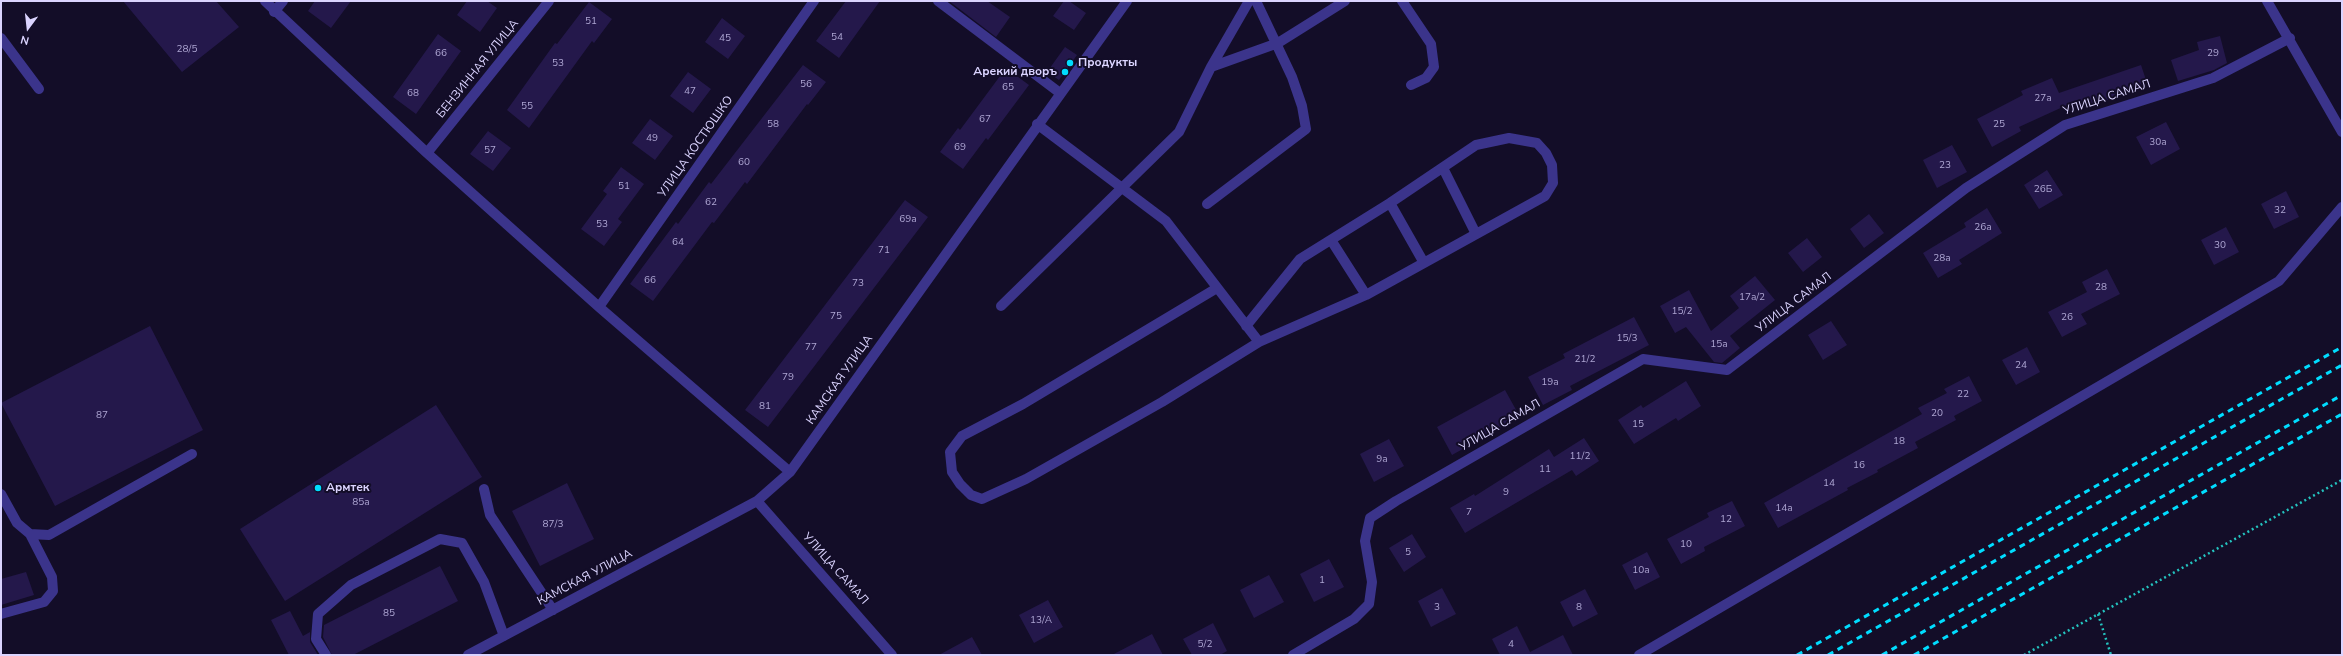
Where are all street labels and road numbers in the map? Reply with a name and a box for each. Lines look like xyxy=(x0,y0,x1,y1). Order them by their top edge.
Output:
street label: БЕНЗИННАЯ УЛИЦА xyxy=(434,17,522,121)
street label: УЛИЦА САМАЛ xyxy=(2061,77,2153,119)
street label: УЛИЦА КОСТЮШКО xyxy=(656,94,736,200)
street label: УЛИЦА САМАЛ xyxy=(1753,270,1835,336)
street label: КАМСКАЯ УЛИЦА xyxy=(804,333,876,427)
street label: УЛИЦА САМАЛ xyxy=(1457,397,1543,455)
street label: УЛИЦА САМАЛ xyxy=(799,530,871,608)
street label: КАМСКАЯ УЛИЦА xyxy=(535,547,635,609)

